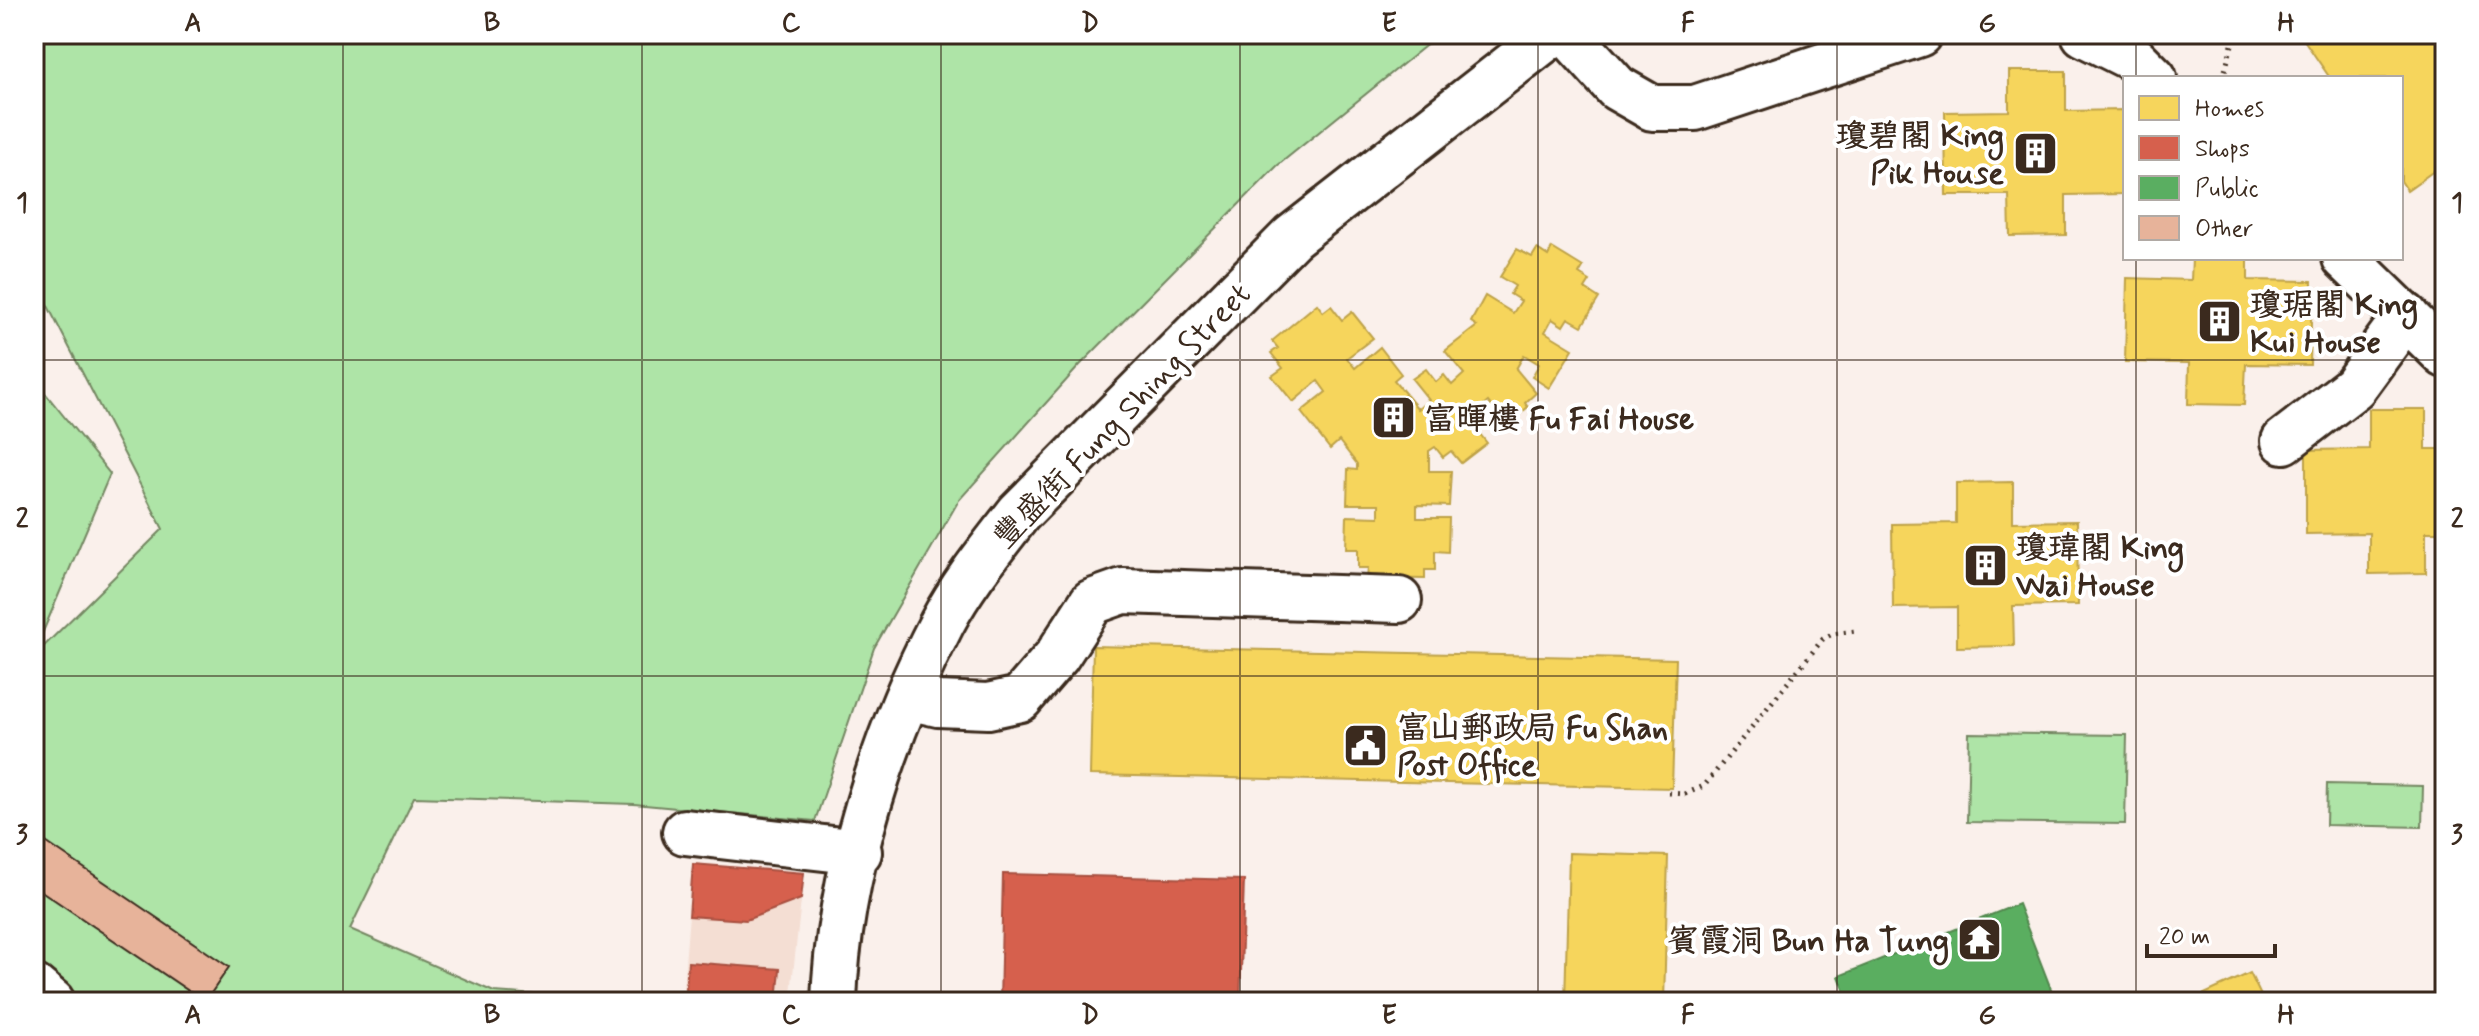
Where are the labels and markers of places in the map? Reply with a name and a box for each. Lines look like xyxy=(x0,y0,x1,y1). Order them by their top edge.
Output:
place label: 瓊碧閣 King Pik House xyxy=(1836,116,2004,195)
building icon: 瓊碧閣 King Pik House xyxy=(2011,129,2059,177)
place label: 瓊琚閣 King Kui House xyxy=(2250,285,2418,364)
building icon: 瓊琚閣 King Kui House xyxy=(2195,298,2243,346)
building icon: 富暉樓 Fu Fai House xyxy=(1369,394,1417,442)
place label: 富暉樓 Fu Fai House xyxy=(1424,399,1694,441)
place label: 瓊瑋閣 King Wai House xyxy=(2016,528,2184,607)
building icon: 瓊瑋閣 King Wai House xyxy=(1961,541,2009,589)
place label: 富山郵政局 Fu Shan Post Office xyxy=(1397,708,1668,787)
public building icon: 富山郵政局 Fu Shan Post Office xyxy=(1342,721,1390,769)
temple icon: 賓霞洞 Bun Ha Tung xyxy=(1956,916,2004,964)
place label: 賓霞洞 Bun Ha Tung xyxy=(1667,921,1949,966)

